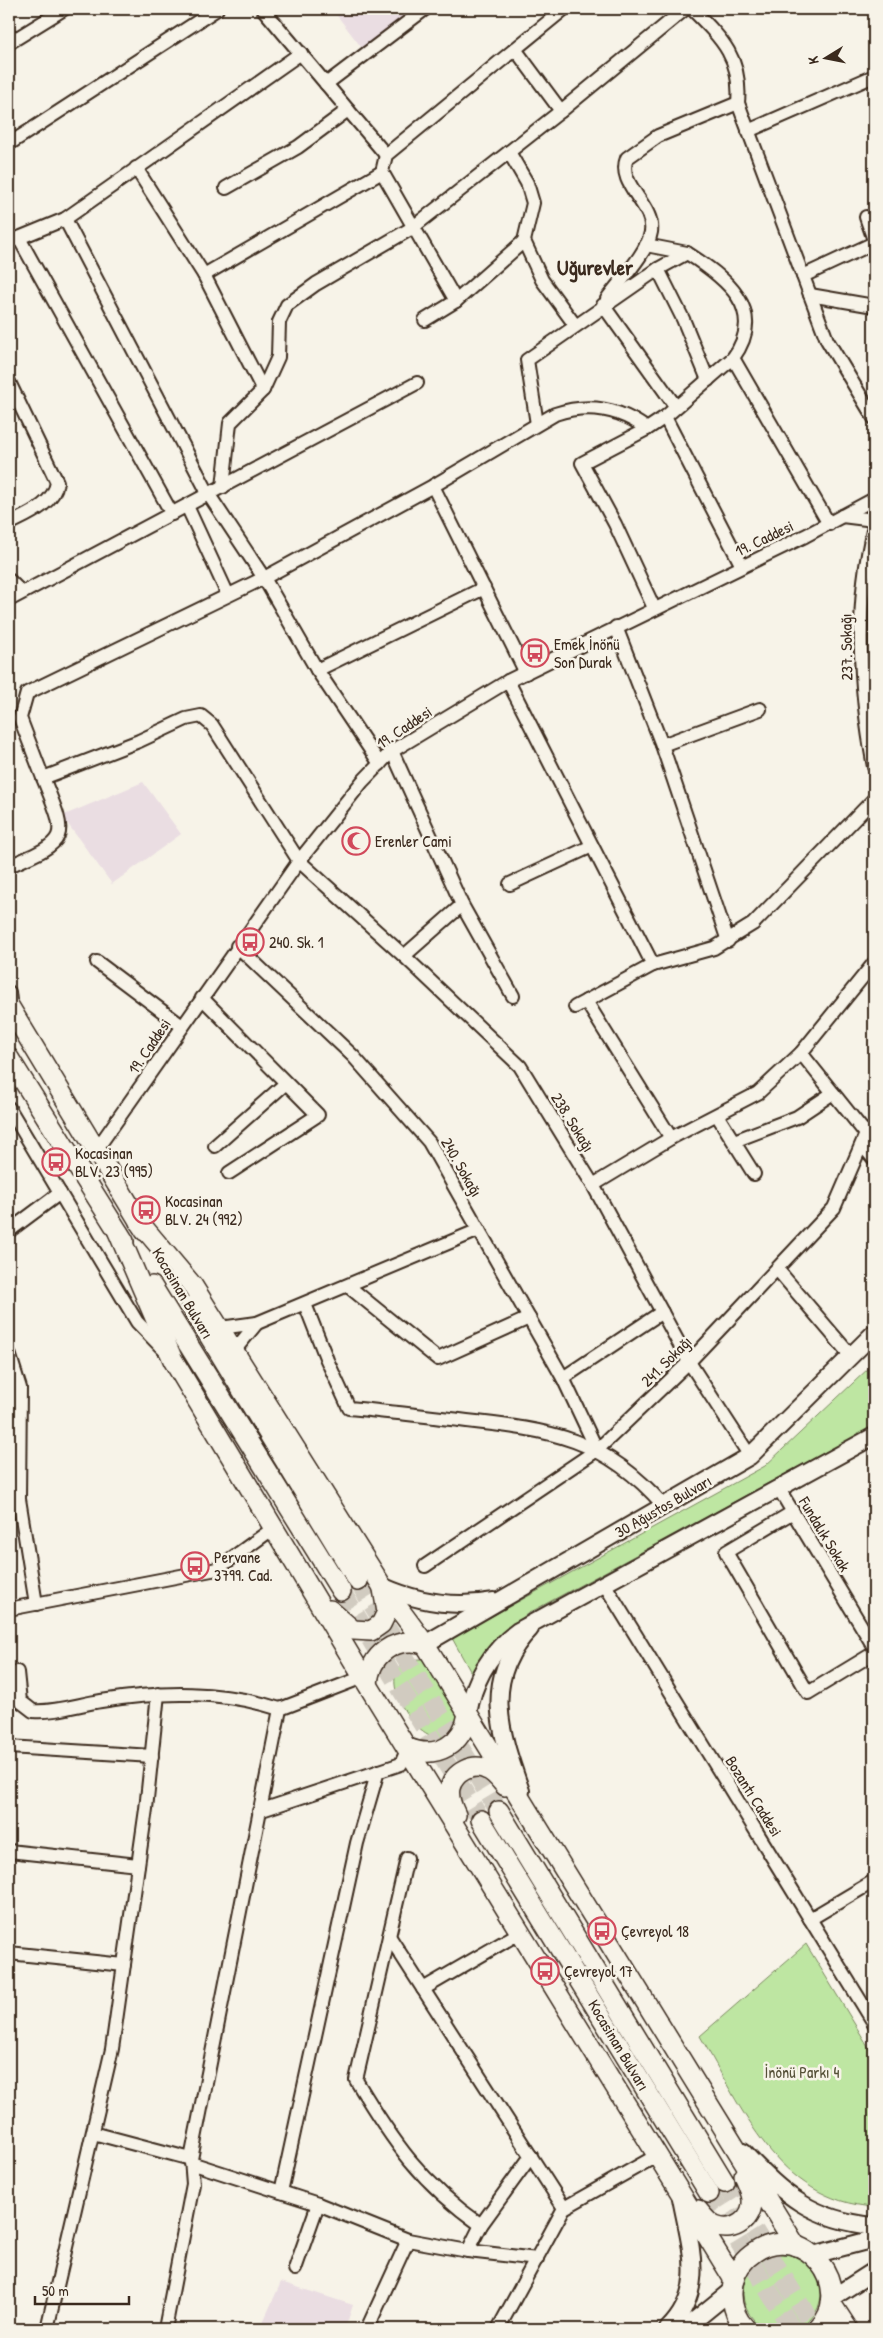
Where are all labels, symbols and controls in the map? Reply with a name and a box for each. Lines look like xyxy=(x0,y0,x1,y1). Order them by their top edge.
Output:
north arrow xyxy=(800,32,850,82)
text: K xyxy=(803,54,823,66)
district label: Uğurevler xyxy=(557,253,634,283)
street label: 19. Caddesi xyxy=(731,514,797,562)
street label: 237. Sokağı xyxy=(834,613,858,681)
place label: Emek İnönü Son Durak xyxy=(554,633,620,673)
bus stop icon: Emek İnönü Son Durak xyxy=(520,638,550,668)
street label: 19. Caddesi xyxy=(372,700,436,754)
mosque icon: Erenler Cami xyxy=(341,826,371,856)
place label: Erenler Cami xyxy=(375,830,452,852)
bus stop icon: 240. Sk. 1 xyxy=(235,927,265,957)
place label: 240. Sk. 1 xyxy=(269,931,324,953)
street label: 19. Caddesi xyxy=(122,1014,176,1078)
street label: 238. Sokağı xyxy=(546,1088,600,1156)
street label: 240. Sokağı xyxy=(436,1133,488,1201)
place label: Kocasinan BLV. 23 (995) xyxy=(75,1142,153,1182)
bus stop icon: Kocasinan BLV. 23 (995) xyxy=(41,1147,71,1177)
place label: Kocasinan BLV. 24 (992) xyxy=(165,1190,243,1230)
bus stop icon: Kocasinan BLV. 24 (992) xyxy=(131,1195,161,1225)
street label: Kocasinan Bulvarı xyxy=(147,1243,219,1343)
street label: 241. Sokağı xyxy=(636,1331,696,1391)
street label: 30 Ağustos Bulvarı xyxy=(611,1469,715,1543)
street label: Fundalık Sokak xyxy=(794,1492,856,1576)
place label: Pervane 3799. Cad. xyxy=(214,1546,273,1586)
bus stop icon: Pervane 3799. Cad. xyxy=(180,1551,210,1581)
street label: Bozantı Caddesi xyxy=(720,1751,788,1841)
bus stop icon: Çevreyol 18 xyxy=(587,1916,617,1946)
place label: Çevreyol 18 xyxy=(621,1920,689,1942)
bus stop icon: Çevreyol 17 xyxy=(530,1956,560,1986)
place label: Çevreyol 17 xyxy=(564,1960,633,1982)
street label: Kocasinan Bulvarı xyxy=(583,1995,655,2095)
park label: İnönü Parkı 4 xyxy=(765,2061,839,2083)
scale bar xyxy=(35,2273,129,2305)
text: 50 m xyxy=(42,2280,69,2301)

